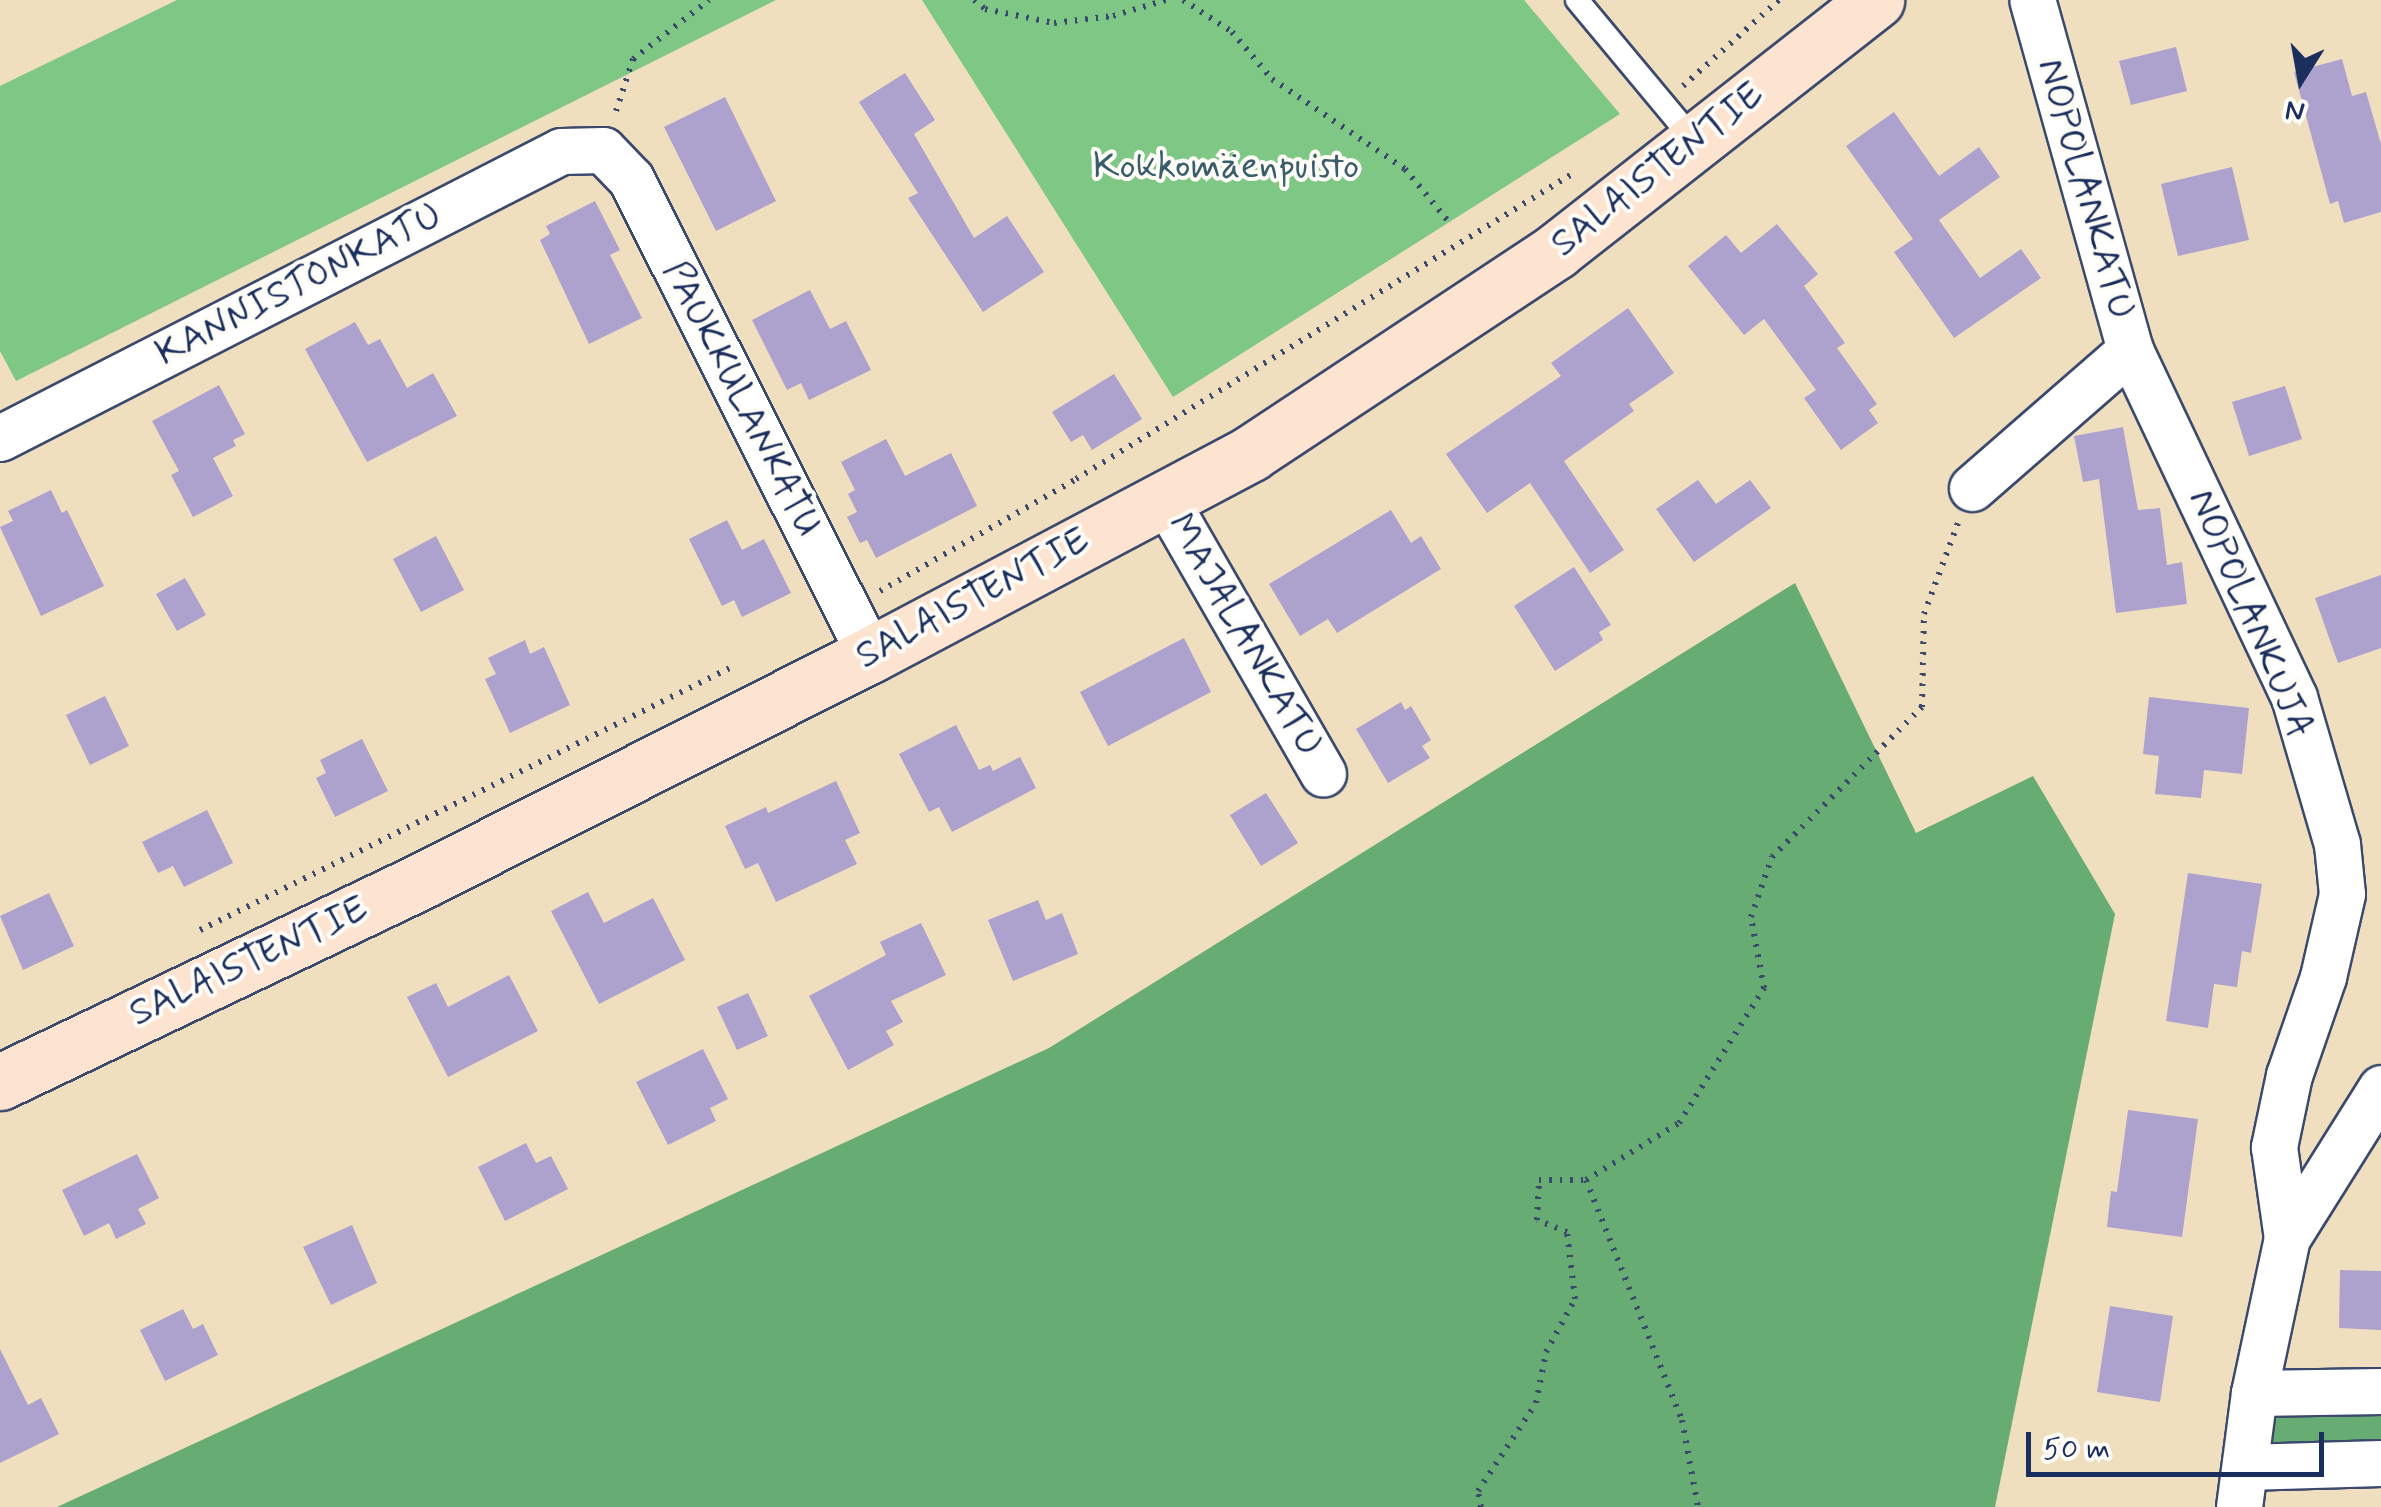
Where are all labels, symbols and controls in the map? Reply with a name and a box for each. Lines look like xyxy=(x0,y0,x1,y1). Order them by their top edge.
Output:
north arrow xyxy=(2251,30,2351,130)
street label: NOPOLANKATU xyxy=(2026,54,2144,324)
street label: SALAISTENTIE xyxy=(1542,73,1774,267)
text: N xyxy=(2282,90,2308,130)
park label: Kokkomäenpuisto xyxy=(1093,144,1359,190)
street label: KANNISTONKATU xyxy=(148,193,450,377)
street label: PAUKKULANKATU xyxy=(652,254,830,544)
street label: NOPOLANKUJA xyxy=(2177,483,2323,745)
street label: MAJALANKATU xyxy=(1156,506,1332,764)
street label: SALAISTENTIE xyxy=(848,518,1098,680)
street label: SALAISTENTIE xyxy=(122,887,376,1037)
scale bar xyxy=(2031,1412,2328,1474)
text: 50 m xyxy=(2043,1430,2110,1469)

